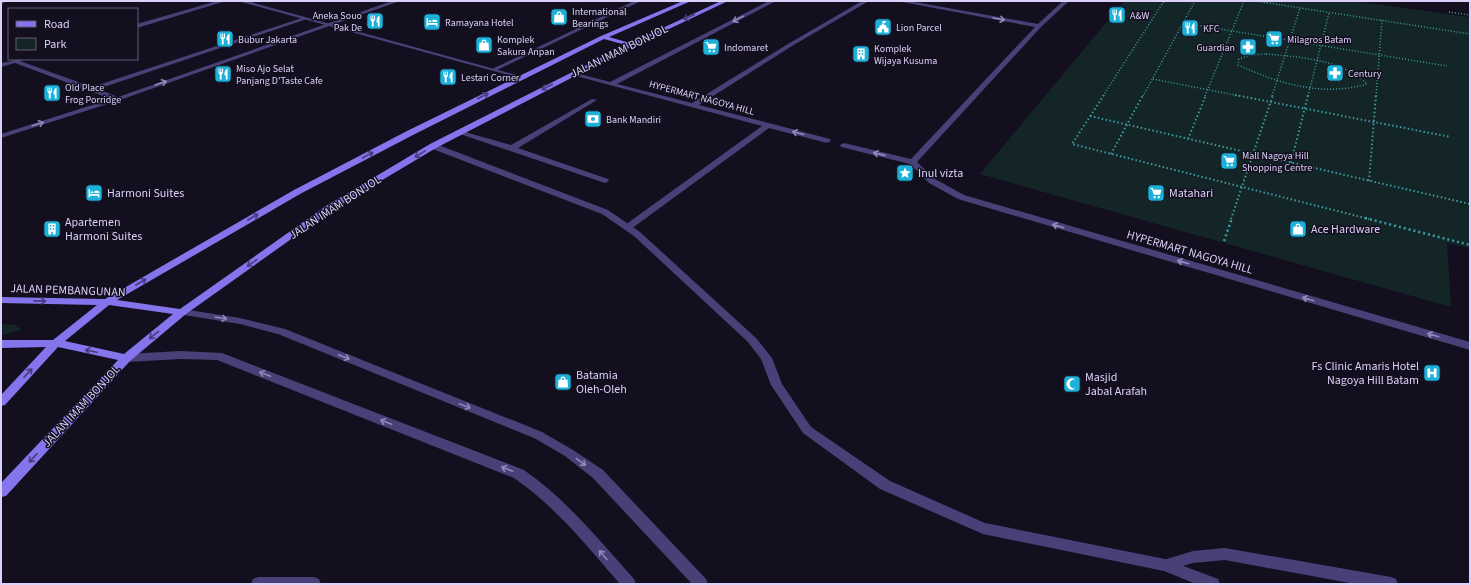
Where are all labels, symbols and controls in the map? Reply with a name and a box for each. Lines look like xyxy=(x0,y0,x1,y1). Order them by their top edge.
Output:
place label: International Bearings xyxy=(572,5,627,31)
restaurant icon: A&W xyxy=(1107,5,1127,25)
shop icon: International Bearings xyxy=(549,7,569,27)
legend xyxy=(8,8,138,60)
place label: Aneka Souo Pak De xyxy=(313,9,362,35)
place label: A&W xyxy=(1130,9,1150,23)
restaurant icon: Aneka Souo Pak De xyxy=(365,11,385,31)
hotel icon: Ramayana Hotel xyxy=(422,12,442,32)
one-way arrow xyxy=(684,14,696,21)
one-way arrow xyxy=(992,15,1005,23)
text: Road xyxy=(44,16,70,33)
place label: Ramayana Hotel xyxy=(445,16,514,30)
one-way arrow xyxy=(733,16,745,23)
public building icon: Lion Parcel xyxy=(873,17,893,37)
restaurant icon: KFC xyxy=(1180,18,1200,38)
street label: JALAN IMAM BONJOL xyxy=(568,20,671,82)
place label: Lion Parcel xyxy=(896,21,942,35)
place label: KFC xyxy=(1203,22,1220,36)
restaurant icon: Bubur Jakarta xyxy=(215,29,235,49)
supermarket icon: Milagros Batam xyxy=(1264,29,1284,49)
place label: Bubur Jakarta xyxy=(238,33,297,47)
place label: Komplek Sakura Anpan xyxy=(497,33,555,59)
place label: Milagros Batam xyxy=(1287,33,1352,47)
shop icon: Komplek Sakura Anpan xyxy=(474,35,494,55)
text: Park xyxy=(44,36,66,53)
supermarket icon: Indomaret xyxy=(701,37,721,57)
pharmacy icon: Guardian xyxy=(1238,37,1258,57)
place label: Indomaret xyxy=(724,41,769,55)
place label: Guardian xyxy=(1196,41,1235,55)
place label: Komplek Wijaya Kusuma xyxy=(874,42,937,68)
building icon: Komplek Wijaya Kusuma xyxy=(851,44,871,64)
place label: Miso Ajo Selat Panjang D'Taste Cafe xyxy=(236,62,323,88)
pharmacy icon: Century xyxy=(1325,63,1345,83)
restaurant icon: Miso Ajo Selat Panjang D'Taste Cafe xyxy=(213,64,233,84)
restaurant icon: Lestari Corner xyxy=(438,67,458,87)
place label: Century xyxy=(1348,67,1382,81)
place label: Lestari Corner xyxy=(461,71,520,85)
street label: HYPERMART NAGOYA HILL xyxy=(647,77,756,119)
one-way arrow xyxy=(155,79,167,87)
place label: Old Place Frog Porridge xyxy=(65,81,121,107)
restaurant icon: Old Place Frog Porridge xyxy=(42,83,62,103)
one-way arrow xyxy=(541,84,553,91)
one-way arrow xyxy=(477,92,489,99)
bank icon: Bank Mandiri xyxy=(583,109,603,129)
place label: Bank Mandiri xyxy=(606,113,661,127)
one-way arrow xyxy=(31,120,44,127)
one-way arrow xyxy=(791,129,804,136)
one-way arrow xyxy=(873,149,886,157)
place label: Mall Nagoya Hill Shopping Centre xyxy=(1242,149,1312,175)
one-way arrow xyxy=(414,150,426,158)
one-way arrow xyxy=(361,151,373,158)
supermarket icon: Mall Nagoya Hill Shopping Centre xyxy=(1219,151,1239,171)
place icon: Inul vizta xyxy=(895,163,915,183)
place label: Inul vizta xyxy=(918,165,963,182)
street label: JALAN IMAM BONJOL xyxy=(286,171,385,244)
hotel icon: Harmoni Suites xyxy=(84,183,104,203)
supermarket icon: Matahari xyxy=(1146,183,1166,203)
place label: Harmoni Suites xyxy=(107,185,184,202)
place label: Matahari xyxy=(1169,185,1213,202)
one-way arrow xyxy=(247,213,259,221)
place label: Apartemen Harmoni Suites xyxy=(65,214,142,245)
building icon: Apartemen Harmoni Suites xyxy=(42,219,62,239)
shop icon: Ace Hardware xyxy=(1288,219,1308,239)
place label: Ace Hardware xyxy=(1311,221,1380,238)
one-way arrow xyxy=(1052,222,1065,229)
street label: HYPERMART NAGOYA HILL xyxy=(1125,226,1255,279)
one-way arrow xyxy=(1177,258,1190,265)
one-way arrow xyxy=(247,259,258,267)
one-way arrow xyxy=(135,278,147,286)
street label: JALAN PEMBANGUNAN xyxy=(10,280,126,301)
one-way arrow xyxy=(1302,295,1315,302)
one-way arrow xyxy=(33,297,46,305)
one-way arrow xyxy=(214,314,227,322)
one-way arrow xyxy=(149,331,160,340)
one-way arrow xyxy=(1426,331,1439,339)
one-way arrow xyxy=(85,346,98,354)
one-way arrow xyxy=(338,353,350,361)
place label: Fs Clinic Amaris Hotel Nagoya Hill Batam xyxy=(1312,358,1419,389)
street label: JALAN IMAM BONJOL xyxy=(39,361,124,451)
hospital icon: Fs Clinic Amaris Hotel Nagoya Hill Batam xyxy=(1422,363,1442,383)
place label: Batamia Oleh-Oleh xyxy=(576,367,627,398)
one-way arrow xyxy=(23,368,33,378)
place label: Masjid Jabal Arafah xyxy=(1085,369,1147,400)
one-way arrow xyxy=(260,370,272,378)
shop icon: Batamia Oleh-Oleh xyxy=(553,372,573,392)
mosque icon: Masjid Jabal Arafah xyxy=(1062,374,1082,394)
one-way arrow xyxy=(458,402,470,410)
one-way arrow xyxy=(381,417,393,425)
one-way arrow xyxy=(28,453,37,463)
one-way arrow xyxy=(576,458,587,466)
one-way arrow xyxy=(502,465,514,473)
one-way arrow xyxy=(599,550,608,560)

